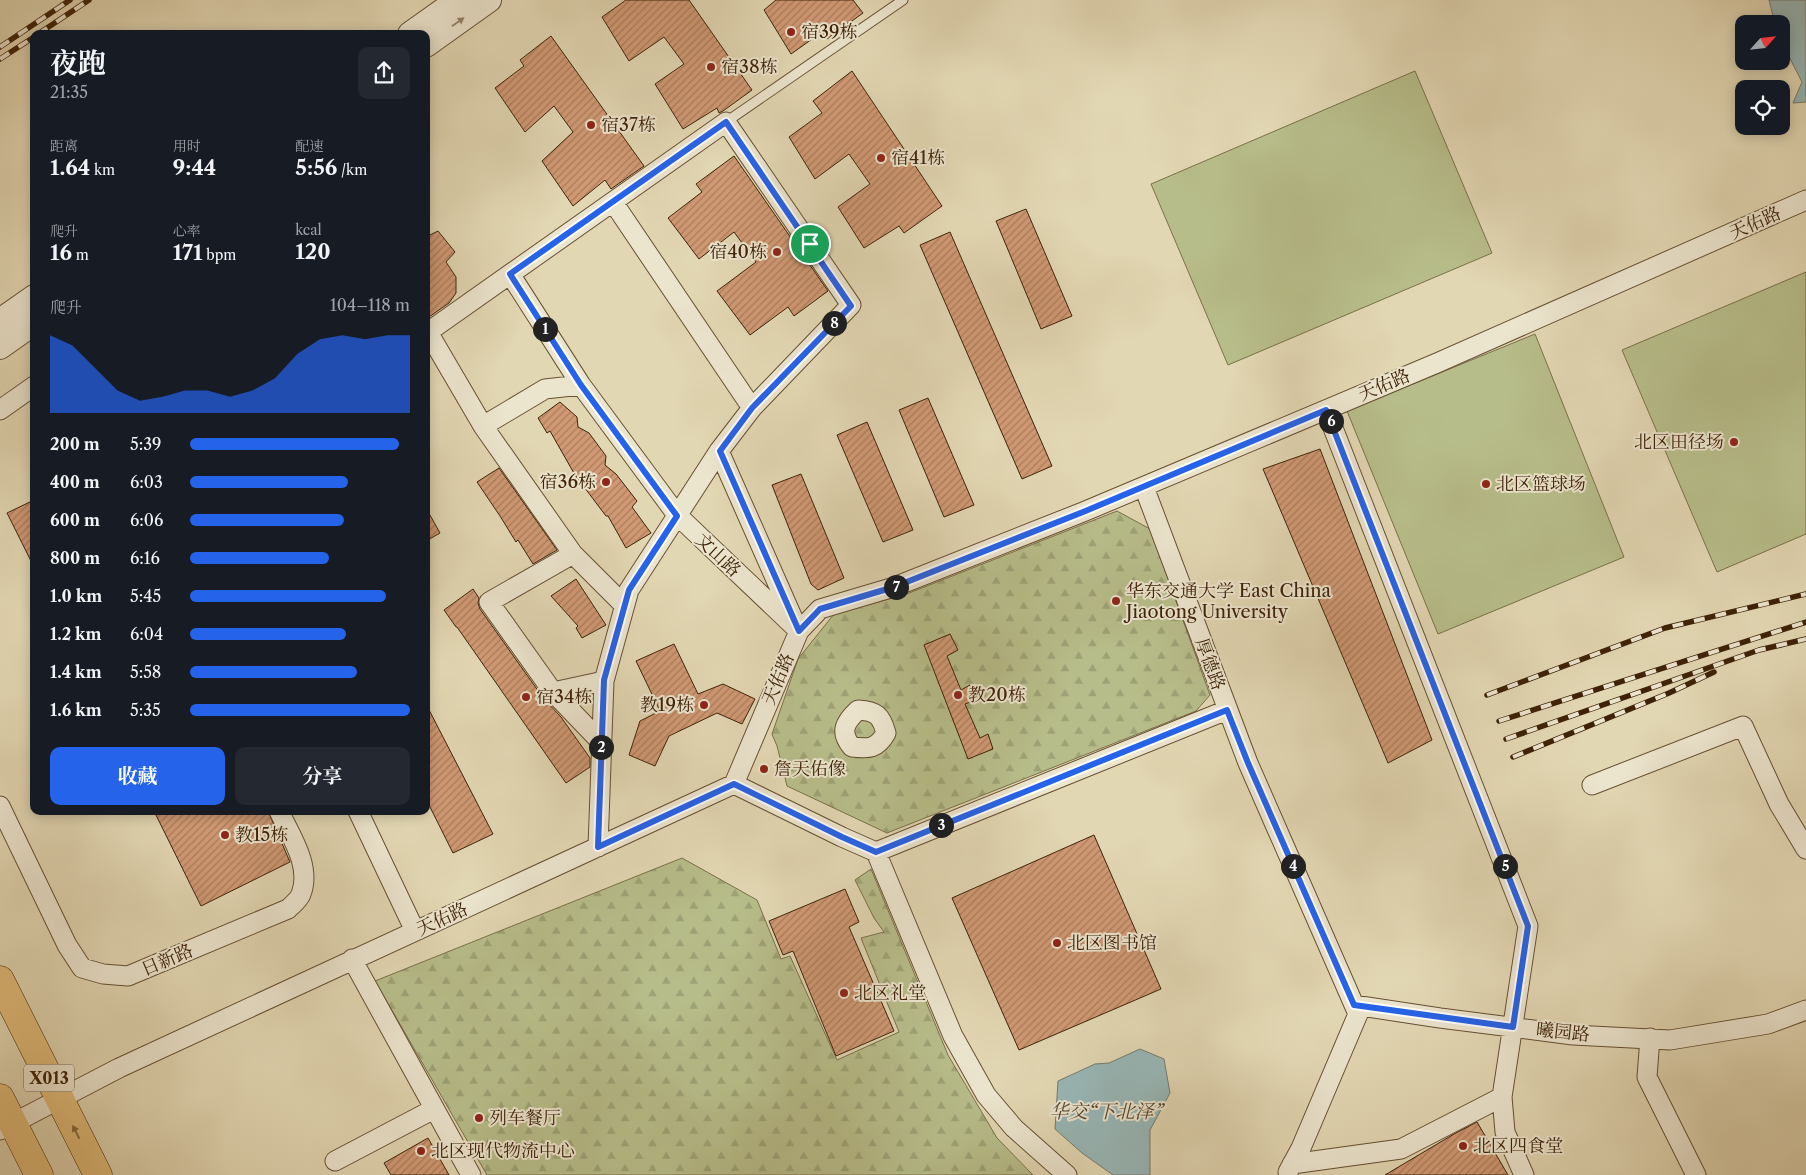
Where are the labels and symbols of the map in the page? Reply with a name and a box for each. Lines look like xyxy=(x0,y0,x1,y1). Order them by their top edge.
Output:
north arrow xyxy=(1735,15,1790,70)
one-way arrow xyxy=(451,17,465,27)
place label: 宿39栋 xyxy=(801,21,857,43)
marker: 宿39栋 xyxy=(785,26,797,38)
place label: 宿38栋 xyxy=(721,56,778,78)
marker: 宿38栋 xyxy=(705,61,717,73)
place label: 宿37栋 xyxy=(601,114,656,136)
marker: 宿37栋 xyxy=(585,119,597,131)
place label: 宿41栋 xyxy=(891,147,945,169)
marker: 宿41栋 xyxy=(875,152,887,164)
street label: 天佑路 xyxy=(1726,202,1784,244)
pin xyxy=(789,223,831,265)
place label: 宿40栋 xyxy=(709,241,767,263)
marker: 宿40栋 xyxy=(771,246,783,258)
pin: 8 xyxy=(822,310,846,336)
pin: 1 xyxy=(532,316,558,342)
street label: 天佑路 xyxy=(1355,364,1413,406)
pin: 6 xyxy=(1318,408,1344,434)
place label: 北区田径场 xyxy=(1634,431,1724,453)
marker: 北区田径场 xyxy=(1728,436,1740,448)
place label: 宿36栋 xyxy=(540,471,596,493)
place label: 北区篮球场 xyxy=(1496,473,1586,495)
marker: 宿36栋 xyxy=(600,476,612,488)
marker: 北区篮球场 xyxy=(1480,478,1492,490)
street label: 文山路 xyxy=(691,529,745,581)
pin: 7 xyxy=(884,574,908,600)
place label: 华东交通大学 East China Jiaotong University xyxy=(1123,580,1331,623)
marker: 华东交通大学 East China Jiaotong University xyxy=(1110,595,1122,607)
street label: 厚德路 xyxy=(1190,635,1230,693)
street label: 天佑路 xyxy=(757,650,799,708)
place label: 教20栋 xyxy=(968,684,1026,706)
place label: 宿34栋 xyxy=(536,686,592,708)
marker: 教20栋 xyxy=(952,689,964,701)
marker: 宿34栋 xyxy=(520,691,532,703)
place label: 教19栋 xyxy=(640,694,694,716)
marker: 教19栋 xyxy=(698,699,710,711)
pin: 2 xyxy=(588,734,614,760)
place label: 詹天佑像 xyxy=(774,758,846,780)
marker: 詹天佑像 xyxy=(758,763,770,775)
pin: 3 xyxy=(928,812,954,838)
place label: 教15栋 xyxy=(235,824,288,846)
marker: 教15栋 xyxy=(219,829,231,841)
pin: 4 xyxy=(1280,854,1306,878)
pin: 5 xyxy=(1492,854,1518,878)
street label: 天佑路 xyxy=(413,898,471,940)
place label: 北区图书馆 xyxy=(1067,932,1157,954)
marker: 北区图书馆 xyxy=(1051,937,1063,949)
street label: 日新路 xyxy=(138,939,196,981)
place label: 北区礼堂 xyxy=(854,982,926,1004)
marker: 北区礼堂 xyxy=(838,987,850,999)
street label: 曦园路 xyxy=(1535,1018,1591,1046)
road number: X013 xyxy=(24,1064,74,1092)
water label: 华交“下北泽” xyxy=(1050,1100,1165,1123)
place label: 列车餐厅 xyxy=(489,1107,561,1129)
marker: 列车餐厅 xyxy=(473,1112,485,1124)
one-way arrow xyxy=(72,1124,80,1139)
place label: 北区四食堂 xyxy=(1473,1135,1563,1157)
place label: 北区现代物流中心 xyxy=(431,1140,575,1162)
marker: 北区四食堂 xyxy=(1457,1140,1469,1152)
marker: 北区现代物流中心 xyxy=(415,1145,427,1157)

